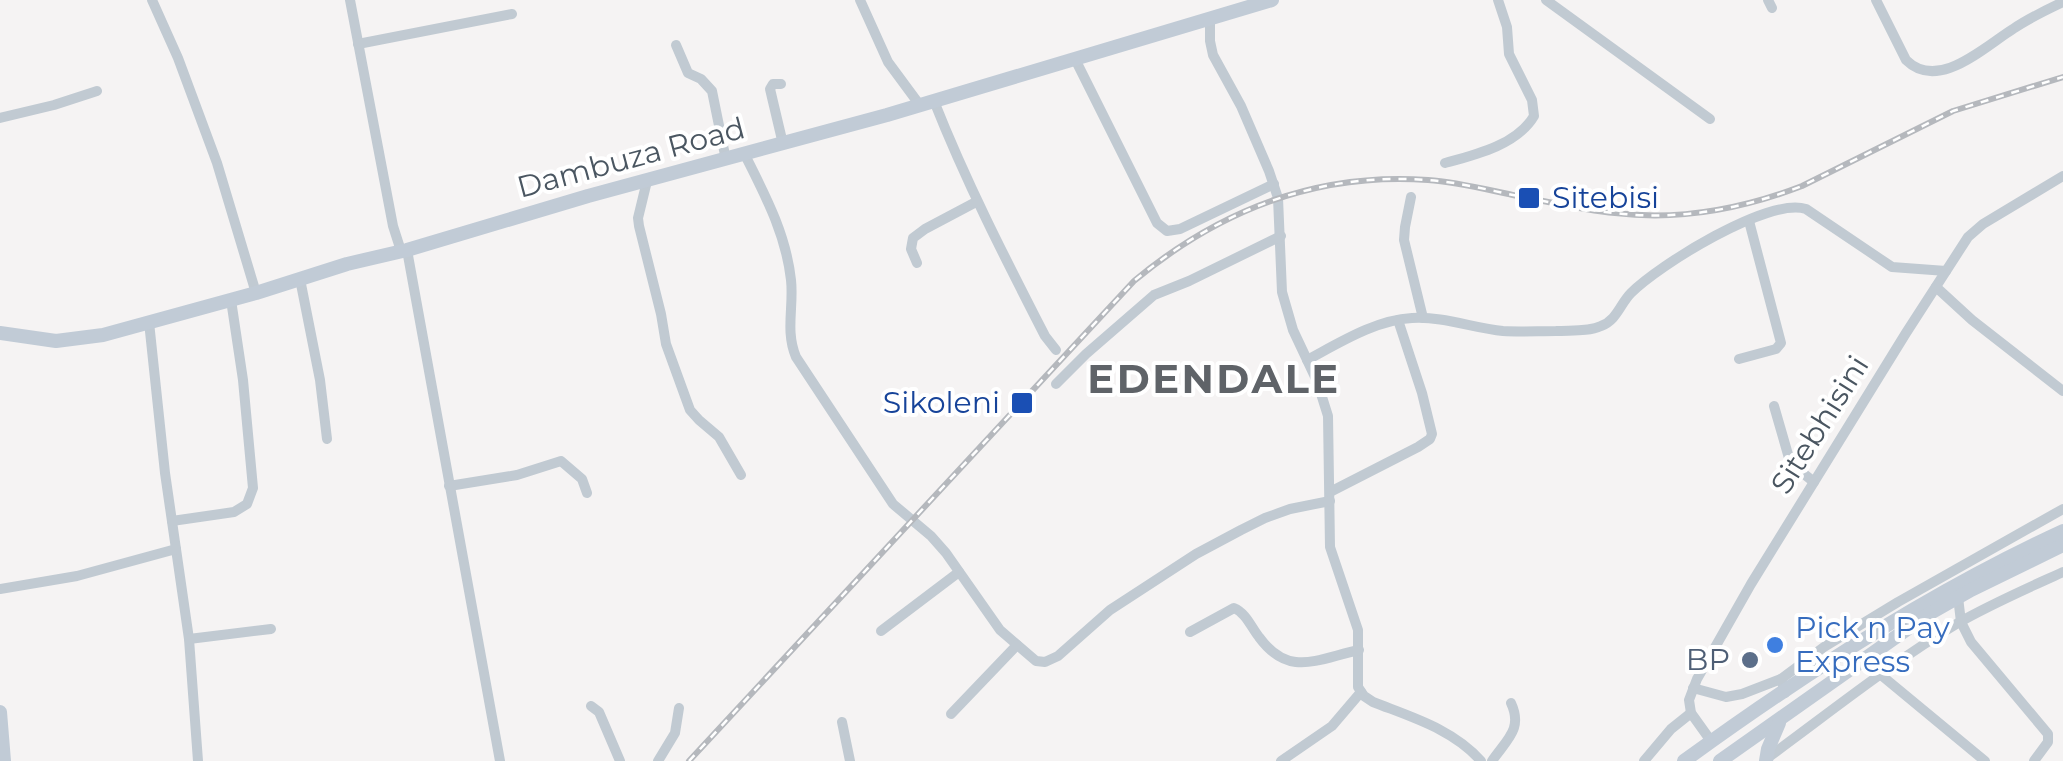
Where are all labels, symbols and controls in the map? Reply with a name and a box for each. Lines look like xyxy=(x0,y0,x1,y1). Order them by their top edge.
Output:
street label: Dambuza Road xyxy=(513,109,749,206)
place label: Sitebisi xyxy=(1552,179,1659,216)
marker: Sitebisi xyxy=(1516,185,1542,211)
street label: Sitebhisini xyxy=(1763,349,1877,501)
district label: EDENDALE xyxy=(1087,354,1341,403)
place label: Sikoleni xyxy=(883,384,1000,421)
marker: Sikoleni xyxy=(1009,390,1035,416)
place label: Pick n Pay Express xyxy=(1795,609,1950,680)
marker: Pick n Pay Express xyxy=(1764,634,1786,656)
place label: BP xyxy=(1686,641,1730,678)
marker: BP xyxy=(1739,649,1761,671)

